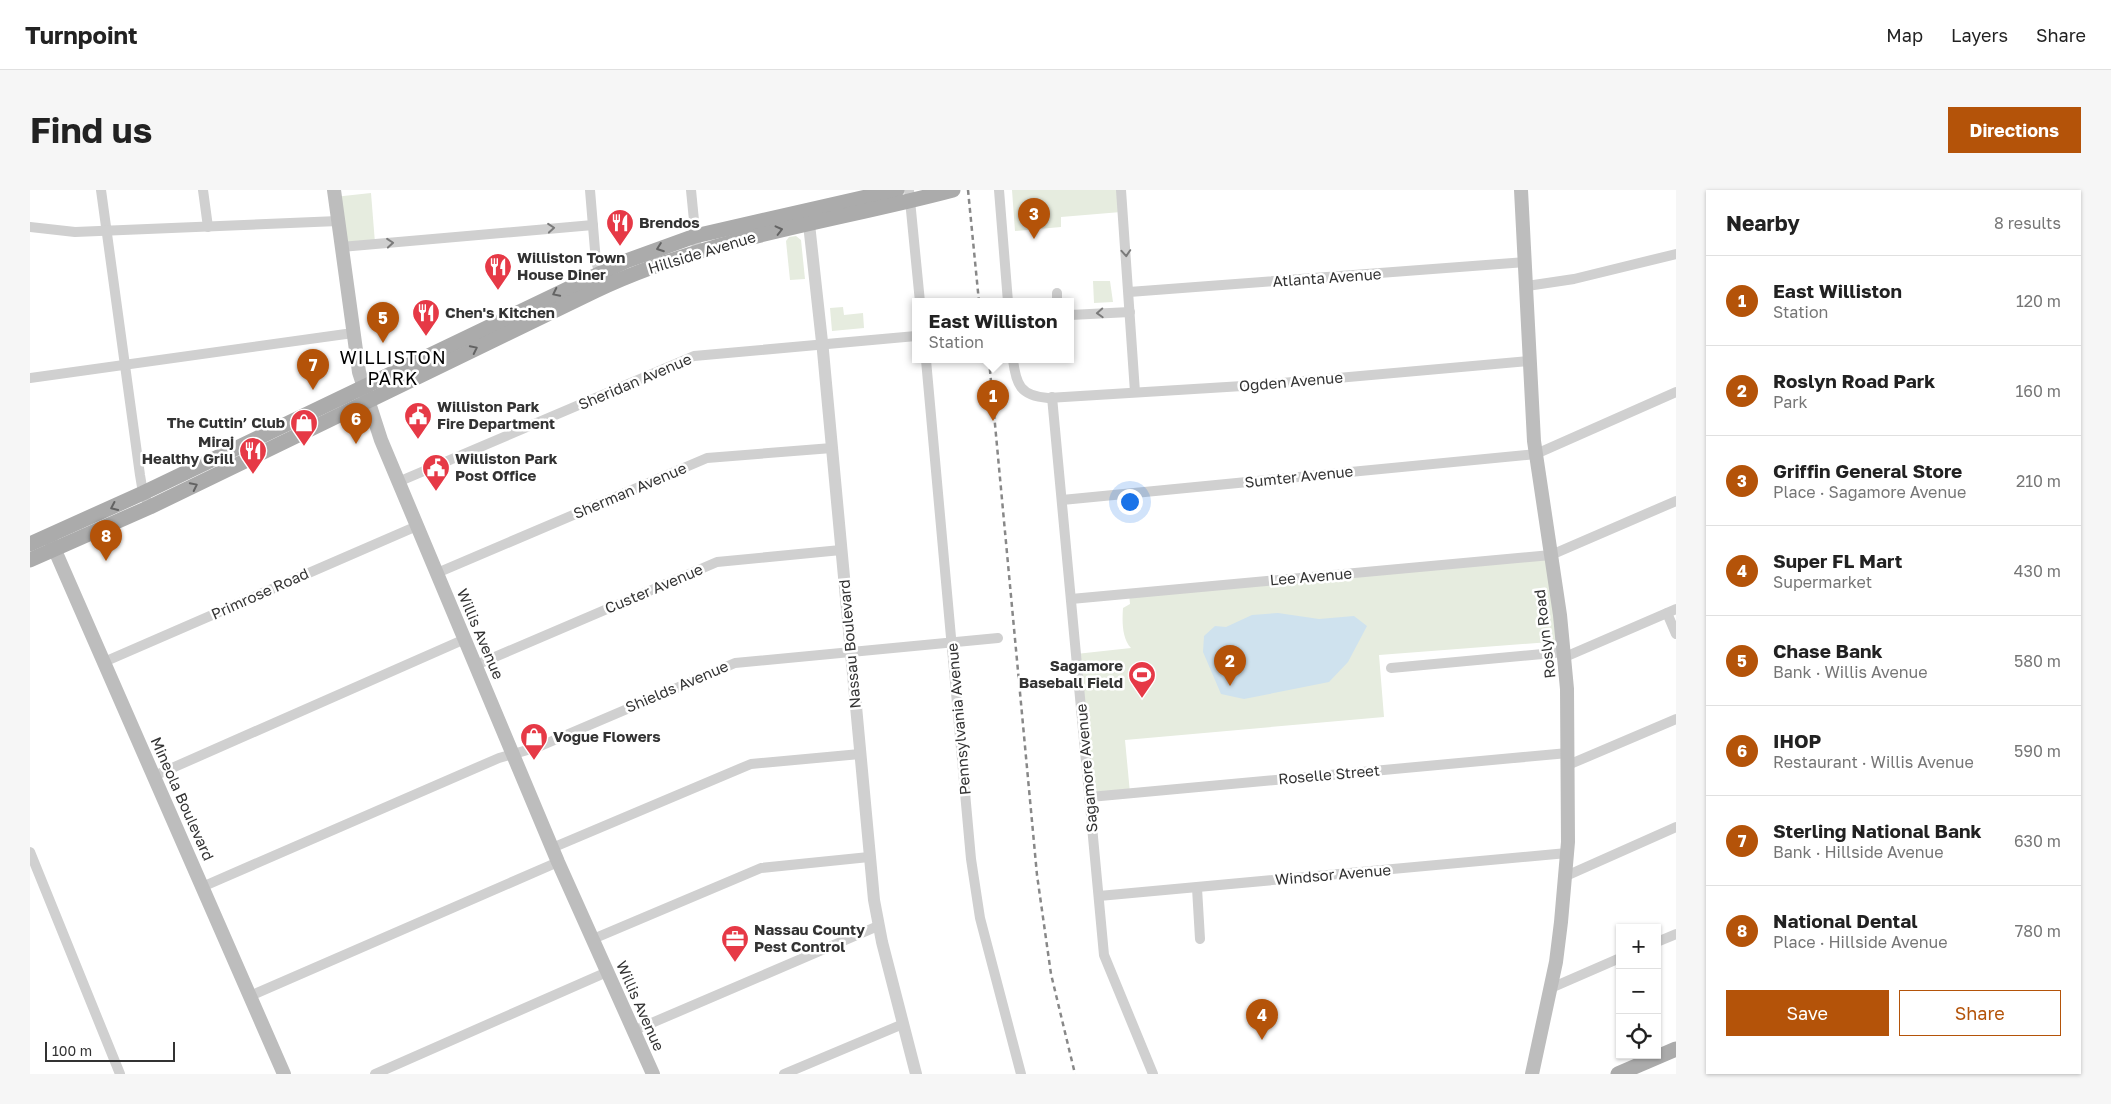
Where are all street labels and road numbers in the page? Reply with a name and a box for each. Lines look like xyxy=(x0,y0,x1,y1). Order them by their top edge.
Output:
street label: Hillside Avenue xyxy=(646,227,758,277)
street label: Atlanta Avenue xyxy=(1272,264,1382,290)
street label: Sheridan Avenue xyxy=(575,349,694,413)
street label: Ogden Avenue xyxy=(1238,367,1344,395)
street label: Sherman Avenue xyxy=(570,458,689,522)
street label: Sumter Avenue xyxy=(1244,461,1354,491)
street label: Custer Avenue xyxy=(602,559,705,617)
street label: Lee Avenue xyxy=(1269,563,1353,589)
street label: Primrose Road xyxy=(208,564,311,623)
street label: Nassau Boulevard xyxy=(834,579,864,709)
street label: Willis Avenue xyxy=(454,586,508,682)
street label: Roslyn Road xyxy=(1530,589,1558,680)
street label: Pennsylvania Avenue xyxy=(942,642,974,796)
street label: Shields Avenue xyxy=(622,656,731,716)
street label: Sagamore Avenue xyxy=(1071,703,1101,833)
street label: Mineola Boulevard xyxy=(148,734,218,863)
street label: Roselle Street xyxy=(1277,761,1381,787)
street label: Windsor Avenue xyxy=(1274,860,1392,888)
street label: Willis Avenue xyxy=(613,958,669,1054)

